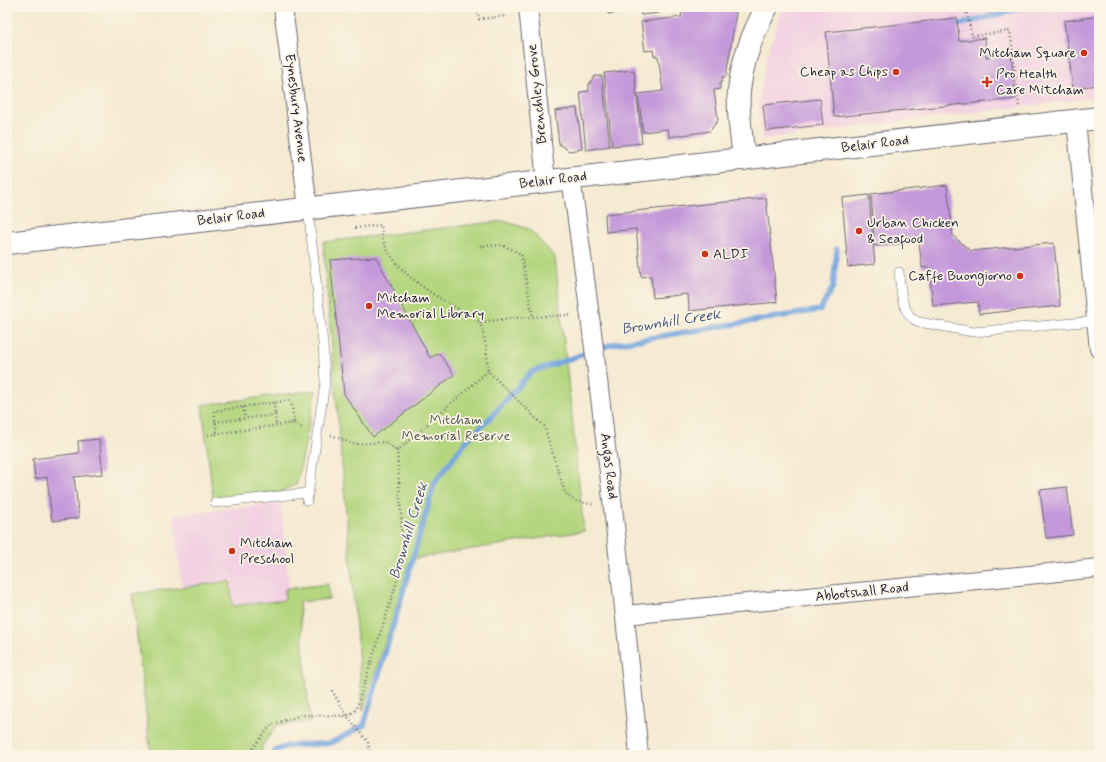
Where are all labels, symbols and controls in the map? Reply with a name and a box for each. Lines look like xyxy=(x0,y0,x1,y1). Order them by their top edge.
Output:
street label: Brenchley Grove xyxy=(523,43,551,145)
place label: Mitcham Square xyxy=(979,44,1076,62)
marker: Mitcham Square xyxy=(1079,48,1089,58)
street label: Eynesbury Avenue xyxy=(280,53,312,164)
place label: Cheap as Chips xyxy=(800,63,888,81)
place label: Pro Health Care Mitcham xyxy=(996,65,1084,99)
marker: Cheap as Chips xyxy=(891,67,901,77)
marker: Pro Health Care Mitcham xyxy=(981,76,993,88)
street label: Belair Road xyxy=(840,131,910,157)
street label: Belair Road xyxy=(518,167,588,193)
street label: Belair Road xyxy=(196,204,266,230)
place label: Urban Chicken & Seafood xyxy=(867,214,959,250)
marker: Urban Chicken & Seafood xyxy=(854,226,864,236)
place label: ALDI xyxy=(713,245,748,263)
marker: ALDI xyxy=(700,249,710,259)
place label: Caffe Buongiorno xyxy=(908,267,1012,286)
marker: Caffe Buongiorno xyxy=(1015,271,1025,281)
place label: Mitcham Memorial Library xyxy=(377,289,484,323)
marker: Mitcham Memorial Library xyxy=(364,301,374,311)
water label: Brownhill Creek xyxy=(620,304,723,340)
park label: Mitcham Memorial Reserve xyxy=(402,411,511,445)
street label: Angas Road xyxy=(594,432,622,500)
water label: Brownhill Creek xyxy=(385,480,433,582)
place label: Mitcham Preschool xyxy=(240,534,294,568)
marker: Mitcham Preschool xyxy=(227,546,237,556)
street label: Abbotshall Road xyxy=(814,578,910,606)

